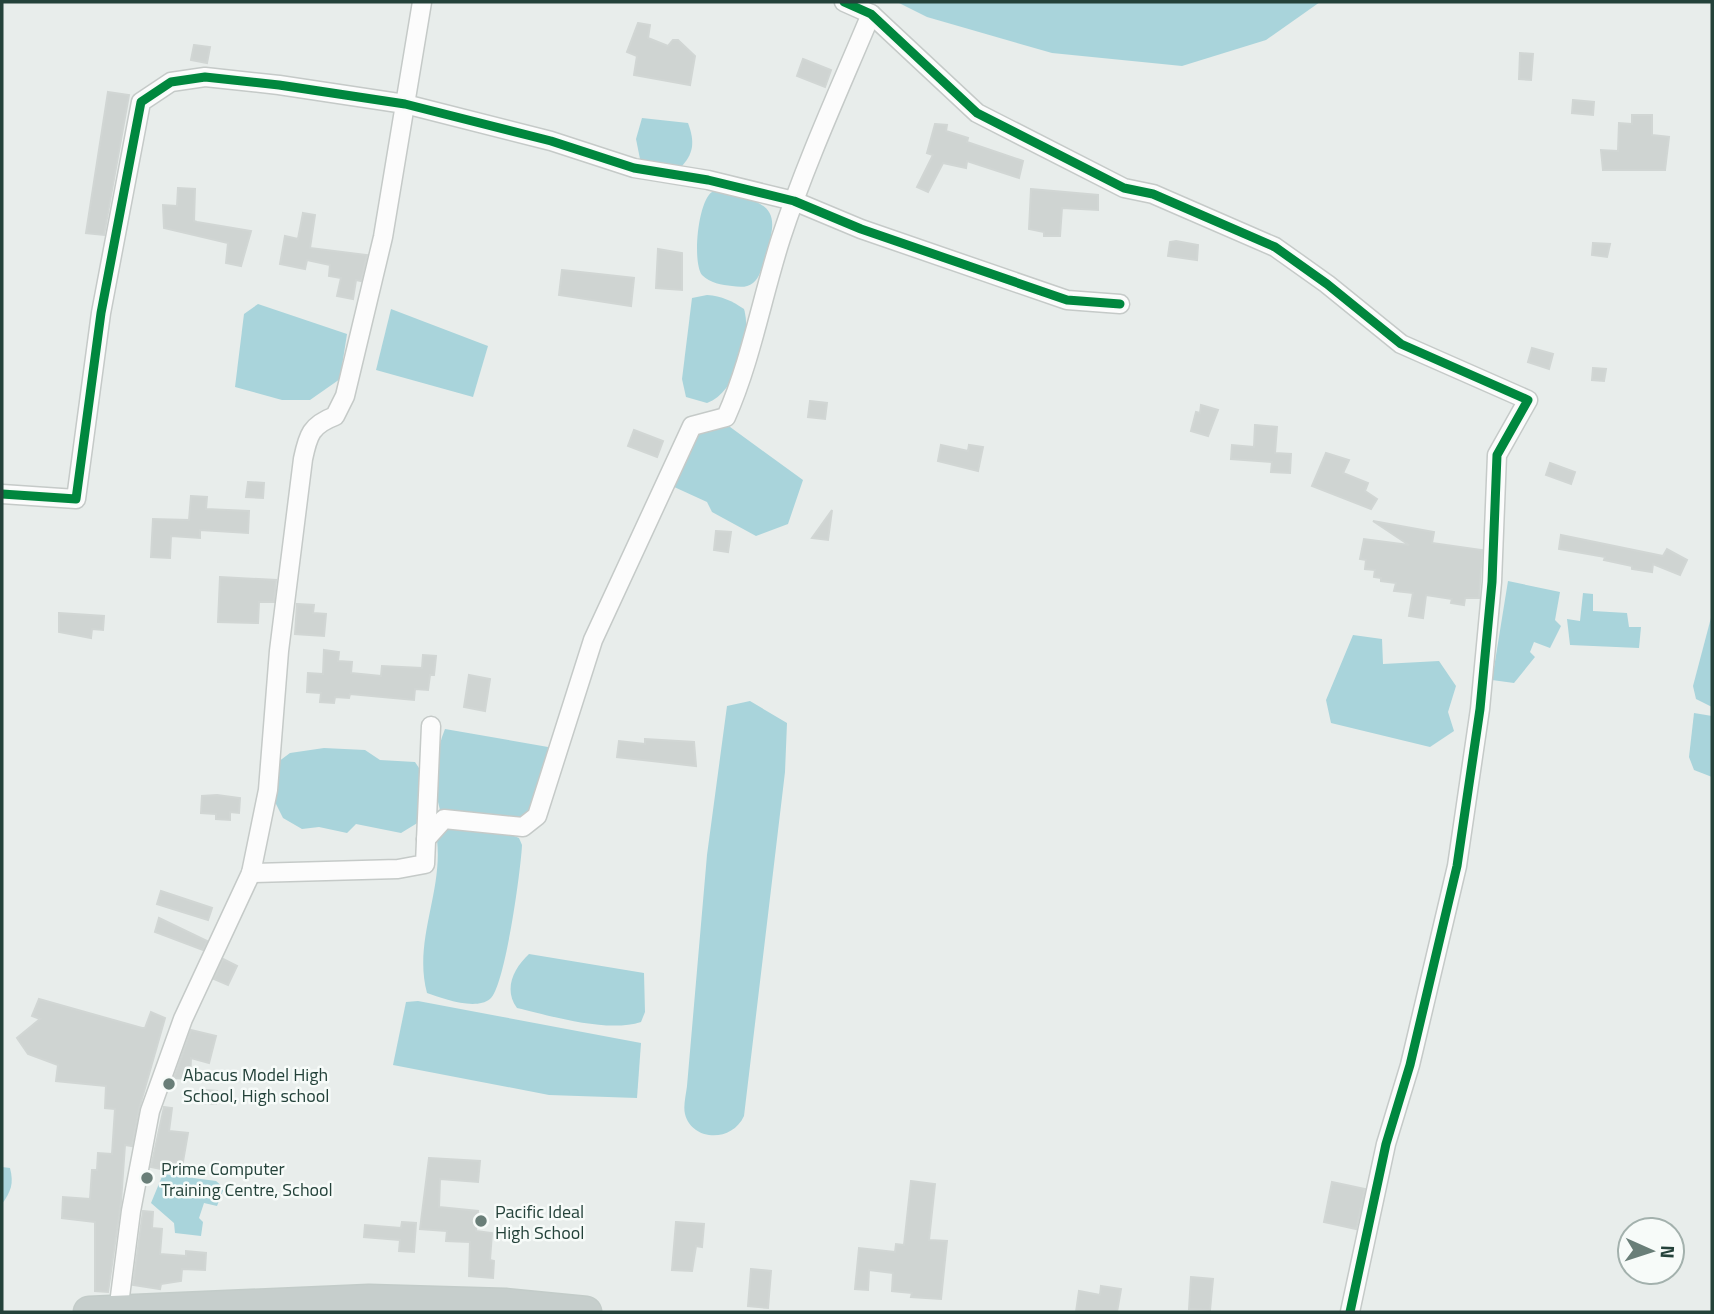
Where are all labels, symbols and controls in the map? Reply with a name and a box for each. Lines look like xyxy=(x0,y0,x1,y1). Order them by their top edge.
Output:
place label: Abacus Model High School, High school xyxy=(183,1061,329,1109)
marker: Abacus Model High School, High school xyxy=(161,1076,177,1092)
place label: Prime Computer Training Centre, School xyxy=(161,1155,333,1203)
marker: Prime Computer Training Centre, School xyxy=(139,1170,155,1186)
place label: Pacific Ideal High School xyxy=(495,1198,584,1246)
marker: Pacific Ideal High School xyxy=(473,1213,489,1229)
north arrow xyxy=(1616,1216,1686,1286)
text: N xyxy=(1654,1245,1683,1259)

